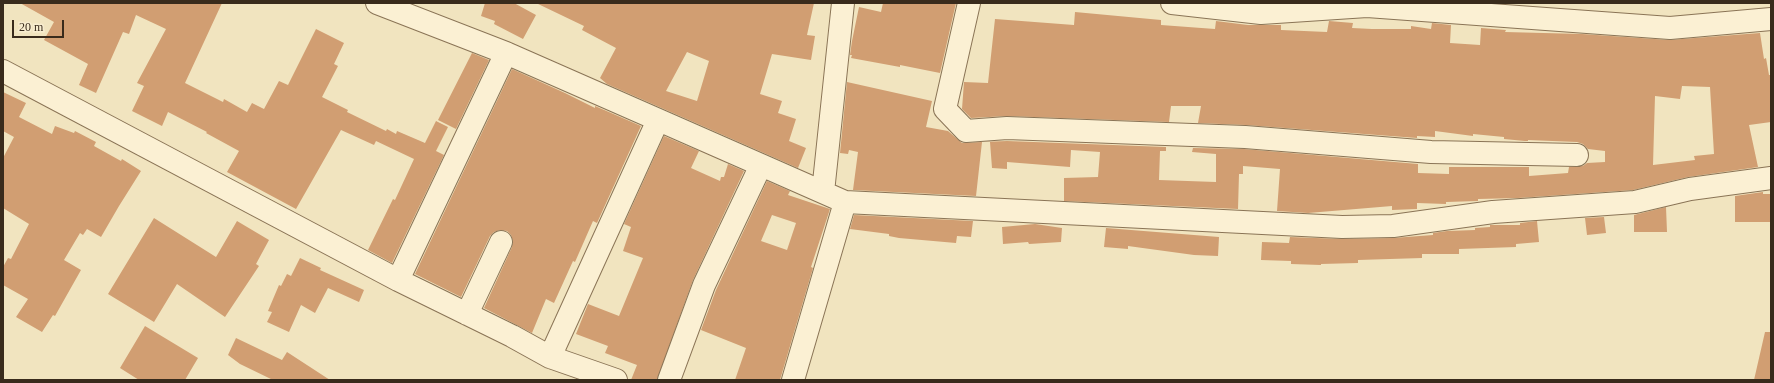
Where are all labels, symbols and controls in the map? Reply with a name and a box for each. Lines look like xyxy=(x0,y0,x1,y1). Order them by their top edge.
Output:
scale bar xyxy=(14,12,66,38)
text: 20 m xyxy=(19,20,43,34)

